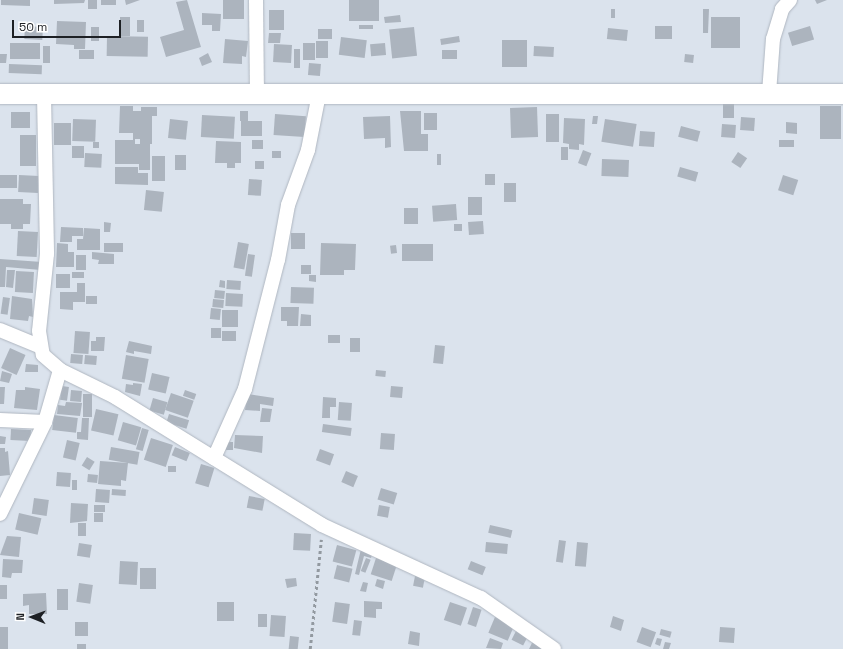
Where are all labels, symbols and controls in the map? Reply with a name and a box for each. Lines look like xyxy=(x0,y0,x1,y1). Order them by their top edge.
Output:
scale bar xyxy=(14,12,123,38)
text: 50 m xyxy=(19,19,47,35)
north arrow xyxy=(12,597,52,637)
text: N xyxy=(13,613,27,621)

